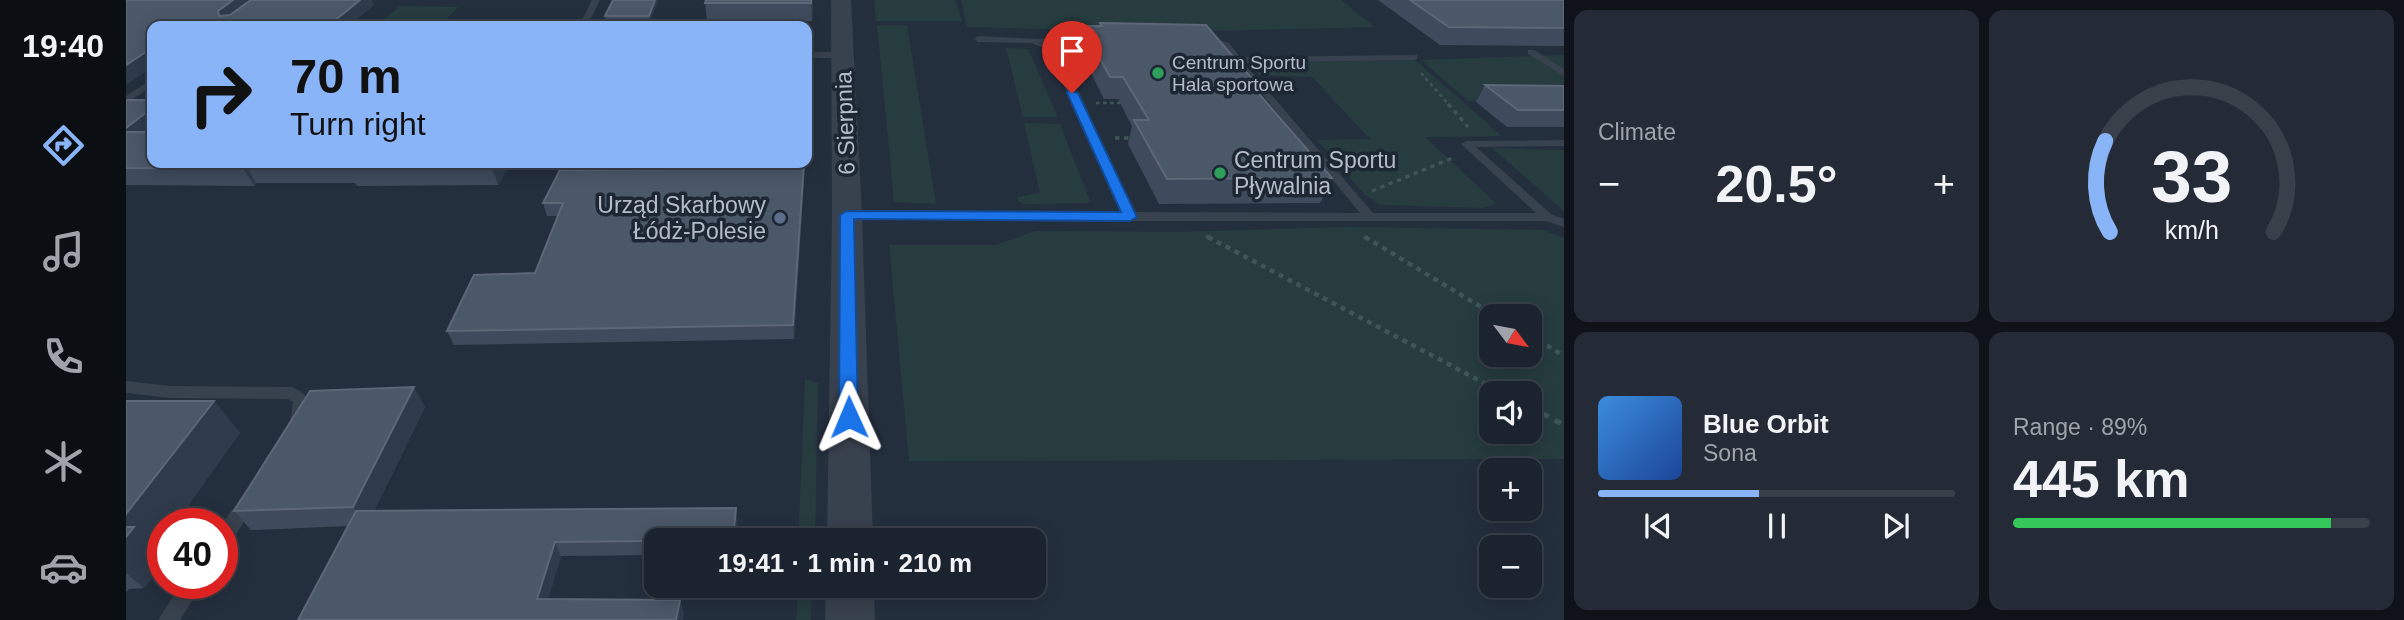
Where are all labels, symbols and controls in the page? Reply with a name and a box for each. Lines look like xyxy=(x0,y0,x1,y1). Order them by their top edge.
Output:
pin xyxy=(1042,21,1102,93)
text: 19:40 xyxy=(22,28,104,64)
icon: arrive xyxy=(1053,32,1091,70)
icon: right xyxy=(175,49,266,140)
text: 70 m xyxy=(290,49,402,103)
place label: Centrum Sportu Hala sportowa xyxy=(1172,52,1306,95)
marker: Centrum Sportu Hala sportowa xyxy=(1150,65,1166,81)
street label: 6 Sierpnia xyxy=(830,71,860,175)
text: Turn right xyxy=(290,106,426,142)
text: Climate xyxy=(1598,119,1676,145)
icon: directions xyxy=(39,121,88,170)
text: 33 xyxy=(2151,136,2232,217)
place label: Centrum Sportu Pływalnia xyxy=(1234,147,1396,199)
text: 20.5° xyxy=(1715,155,1838,213)
text: − xyxy=(1598,163,1620,205)
text: + xyxy=(1933,163,1955,205)
marker: Centrum Sportu Pływalnia xyxy=(1212,165,1228,181)
place label: Urząd Skarbowy Łódż-Polesie xyxy=(597,192,766,244)
marker: Urząd Skarbowy Łódż-Polesie xyxy=(772,210,788,226)
text: km/h xyxy=(2164,216,2219,244)
icon: music xyxy=(39,227,88,276)
north arrow xyxy=(1479,304,1542,368)
map controls xyxy=(1479,304,1542,598)
icon: phone xyxy=(39,332,88,381)
position arrow xyxy=(812,380,886,454)
button: sound xyxy=(1479,381,1542,444)
text: Blue Orbit xyxy=(1703,409,1829,439)
text: Range · 89% xyxy=(2013,414,2147,440)
icon: climate xyxy=(39,437,88,486)
text: Sona xyxy=(1703,440,1757,466)
text: 445 km xyxy=(2013,450,2189,508)
button: + xyxy=(1479,458,1542,521)
icon: previous xyxy=(1639,507,1677,545)
icon: pause xyxy=(1758,507,1796,545)
icon: next xyxy=(1877,507,1915,545)
speed limit sign: 40 xyxy=(147,508,238,599)
button: − xyxy=(1479,535,1542,598)
icon: car xyxy=(39,543,88,592)
text: 19:41 · 1 min · 210 m xyxy=(718,548,972,578)

